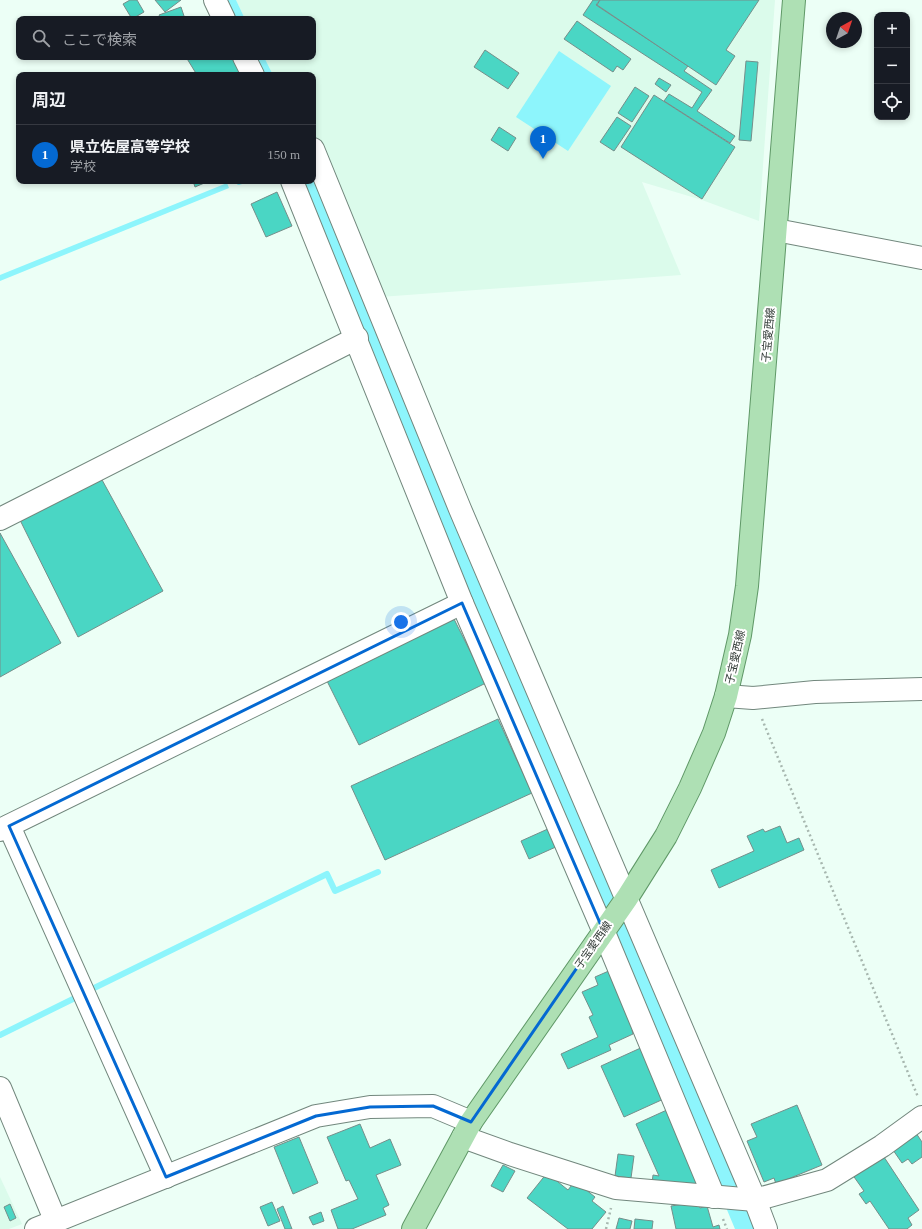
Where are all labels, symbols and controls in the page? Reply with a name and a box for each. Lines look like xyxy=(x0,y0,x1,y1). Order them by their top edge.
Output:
north arrow xyxy=(826,12,862,48)
map controls xyxy=(874,12,910,120)
button: + xyxy=(874,12,910,48)
search box xyxy=(16,16,316,60)
icon: search xyxy=(30,27,52,49)
text: ここで検索 xyxy=(62,32,137,48)
button: − xyxy=(874,48,910,84)
button: locate xyxy=(874,84,910,120)
text: 周辺 xyxy=(32,91,66,110)
pin: 1 xyxy=(530,126,556,159)
text: 県立佐屋高等学校 xyxy=(70,139,190,155)
text: 1 xyxy=(42,147,48,162)
text: 150 m xyxy=(267,147,300,162)
text: 学校 xyxy=(70,159,96,174)
street label: 子宝愛西線 xyxy=(760,307,776,363)
your location xyxy=(391,612,411,632)
street label: 子宝愛西線 xyxy=(723,629,747,685)
street label: 子宝愛西線 xyxy=(572,919,614,971)

